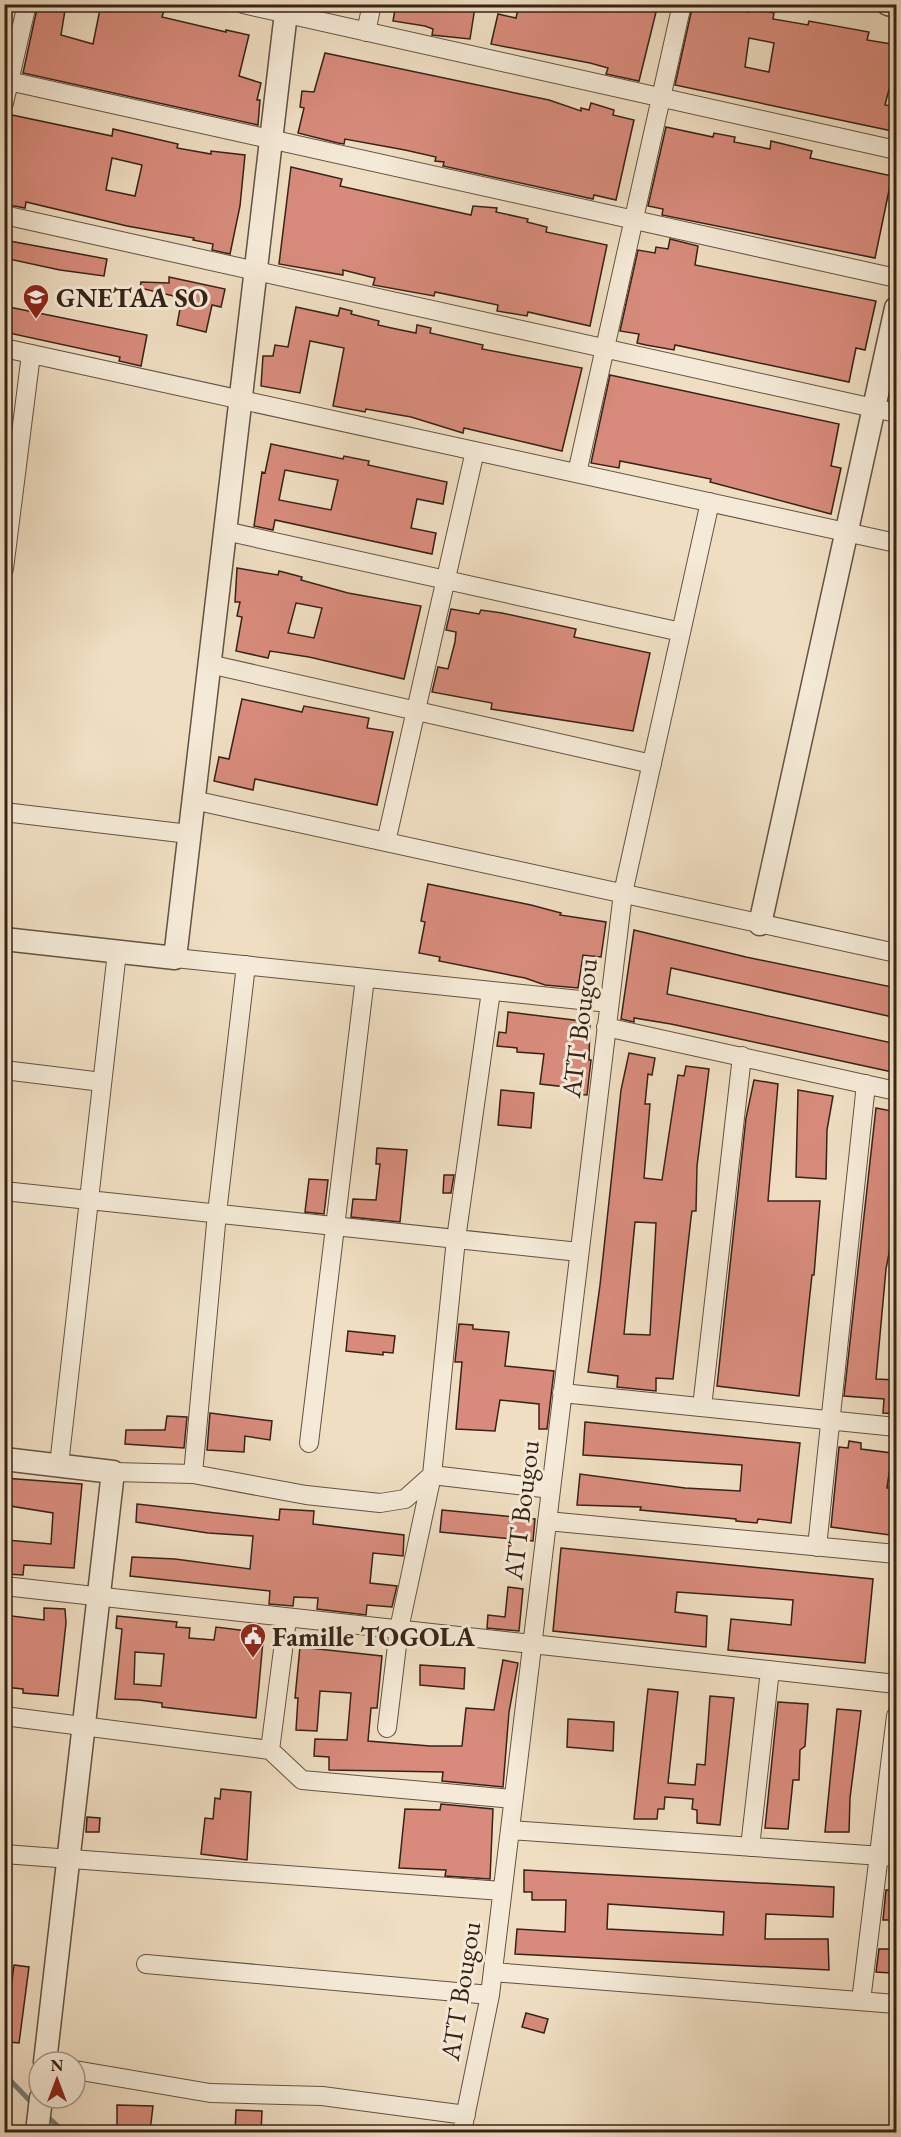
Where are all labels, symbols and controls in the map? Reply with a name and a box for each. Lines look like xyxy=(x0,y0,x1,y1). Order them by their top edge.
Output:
place label: GNETAA SO xyxy=(56,280,208,315)
school or university icon: GNETAA SO xyxy=(21,282,51,320)
street label: ATT Bougou xyxy=(553,956,605,1101)
street label: ATT Bougou xyxy=(495,1438,547,1583)
place label: Famille TOGOLA xyxy=(272,1619,475,1654)
public building icon: Famille TOGOLA xyxy=(238,1621,268,1659)
street label: ATT Bougou xyxy=(432,1919,488,2064)
north arrow xyxy=(27,2050,87,2110)
text: N xyxy=(51,2055,64,2076)

